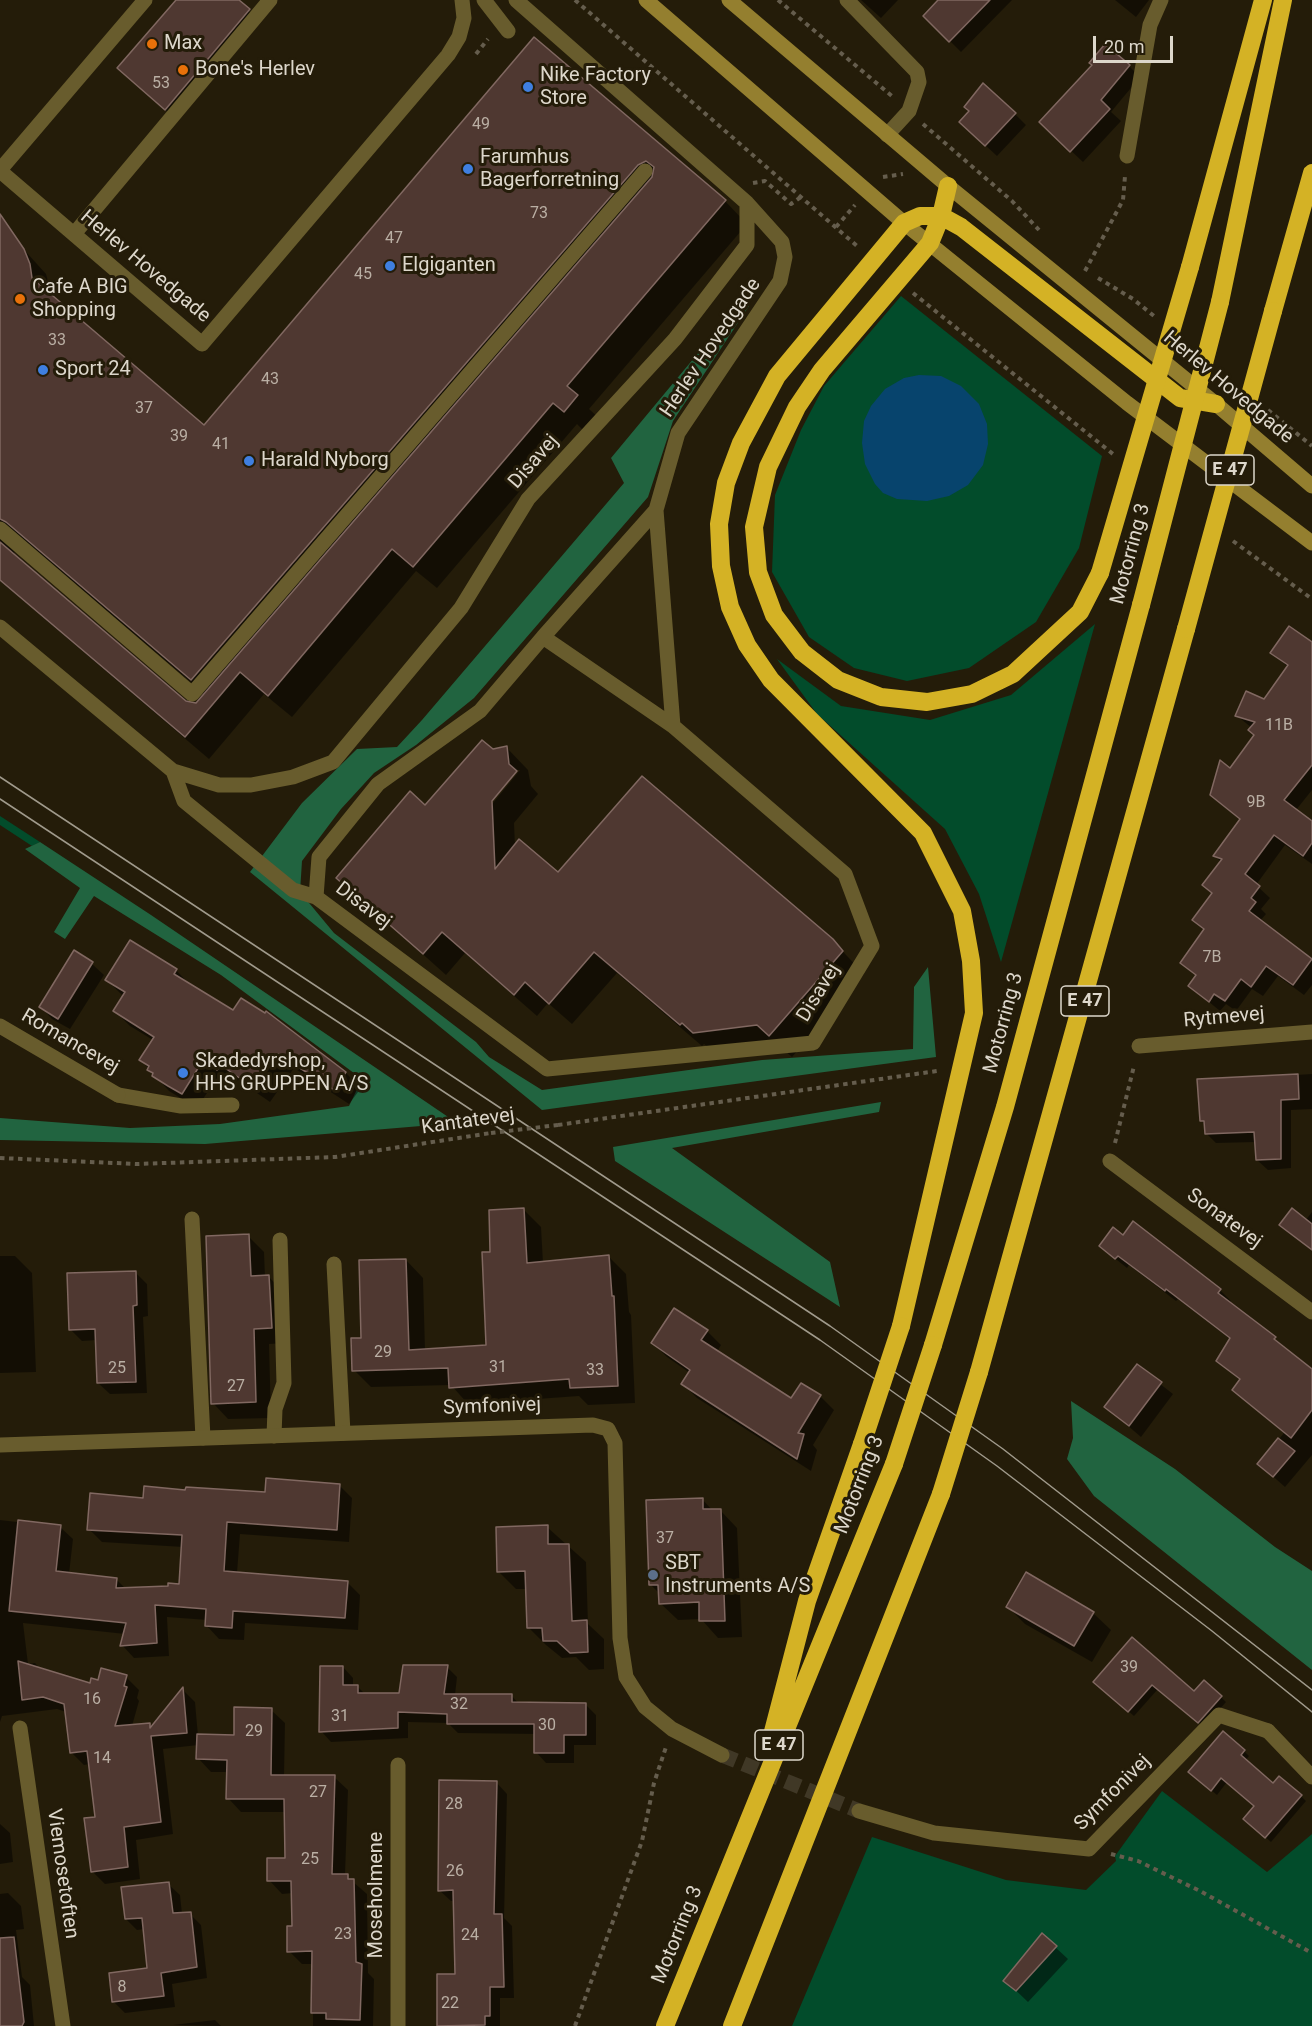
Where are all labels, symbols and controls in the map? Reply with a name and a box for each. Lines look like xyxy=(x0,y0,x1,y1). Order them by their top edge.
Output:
scale bar xyxy=(1096,24,1176,62)
place label: Max xyxy=(164,32,202,56)
text: 20 m xyxy=(1104,36,1144,57)
marker: Max xyxy=(145,37,159,51)
place label: Bone's Herlev xyxy=(195,58,315,82)
marker: Bone's Herlev xyxy=(176,63,190,77)
place label: Nike Factory Store xyxy=(540,64,651,111)
house number: 53 xyxy=(152,74,170,94)
marker: Nike Factory Store xyxy=(521,80,535,94)
house number: 49 xyxy=(472,115,490,135)
place label: Farumhus Bagerforretning xyxy=(480,146,619,193)
marker: Farumhus Bagerforretning xyxy=(461,162,475,176)
house number: 73 xyxy=(530,204,548,224)
street label: Herlev Hovedgade xyxy=(75,206,215,328)
house number: 47 xyxy=(385,229,403,249)
place label: Elgiganten xyxy=(402,254,496,278)
marker: Elgiganten xyxy=(383,259,397,273)
house number: 45 xyxy=(354,265,372,285)
street label: Herlev Hovedgade xyxy=(656,274,766,422)
place label: Cafe A BIG Shopping xyxy=(32,276,128,323)
marker: Cafe A BIG Shopping xyxy=(13,292,27,306)
street label: Herlev Hovedgade xyxy=(1158,327,1298,449)
house number: 33 xyxy=(48,331,66,351)
place label: Sport 24 xyxy=(55,358,131,382)
marker: Sport 24 xyxy=(36,363,50,377)
house number: 43 xyxy=(261,370,279,390)
house number: 37 xyxy=(135,399,153,419)
house number: 39 xyxy=(170,427,188,447)
street label: Disavej xyxy=(504,430,564,494)
house number: 41 xyxy=(212,435,230,455)
place label: Harald Nyborg xyxy=(261,449,389,473)
marker: Harald Nyborg xyxy=(242,454,256,468)
road number: E 47 xyxy=(1206,455,1254,485)
street label: Motorring 3 xyxy=(1106,501,1156,607)
house number: 11B xyxy=(1265,716,1293,736)
house number: 9B xyxy=(1247,793,1265,813)
street label: Disavej xyxy=(330,877,396,935)
house number: 7B xyxy=(1203,948,1221,968)
street label: Disavej xyxy=(792,959,846,1027)
street label: Motorring 3 xyxy=(979,970,1029,1076)
road number: E 47 xyxy=(1061,986,1109,1016)
street label: Rytmevej xyxy=(1182,1003,1266,1033)
street label: Romancevej xyxy=(17,1004,123,1080)
place label: Skadedyrshop, HHS GRUPPEN A/S xyxy=(195,1050,368,1097)
marker: Skadedyrshop, HHS GRUPPEN A/S xyxy=(176,1066,190,1080)
street label: Kantatevej xyxy=(420,1104,516,1140)
street label: Sonatevej xyxy=(1182,1184,1266,1254)
house number: 29 xyxy=(374,1343,392,1363)
house number: 31 xyxy=(489,1358,507,1378)
house number: 25 xyxy=(108,1359,126,1379)
house number: 33 xyxy=(586,1361,604,1381)
house number: 27 xyxy=(227,1377,245,1397)
street label: Symfonivej xyxy=(443,1393,541,1421)
street label: Motorring 3 xyxy=(830,1432,890,1538)
house number: 37 xyxy=(656,1529,674,1549)
place label: SBT Instruments A/S xyxy=(665,1552,810,1599)
marker: SBT Instruments A/S xyxy=(646,1568,660,1582)
house number: 39 xyxy=(1120,1658,1138,1678)
house number: 16 xyxy=(83,1690,101,1710)
house number: 32 xyxy=(450,1695,468,1715)
house number: 31 xyxy=(331,1707,349,1727)
house number: 30 xyxy=(538,1716,556,1736)
house number: 29 xyxy=(245,1722,263,1742)
road number: E 47 xyxy=(755,1730,803,1760)
house number: 14 xyxy=(93,1749,111,1769)
street label: Symfonivej xyxy=(1070,1750,1156,1836)
house number: 27 xyxy=(309,1783,327,1803)
house number: 28 xyxy=(445,1795,463,1815)
street label: Viemosetoften xyxy=(41,1807,83,1941)
street label: Moseholmene xyxy=(365,1832,389,1958)
house number: 25 xyxy=(301,1850,319,1870)
house number: 26 xyxy=(446,1862,464,1882)
street label: Motorring 3 xyxy=(647,1883,709,1987)
house number: 23 xyxy=(334,1925,352,1945)
house number: 24 xyxy=(461,1926,479,1946)
house number: 8 xyxy=(118,1978,126,1998)
house number: 22 xyxy=(441,1994,459,2014)

